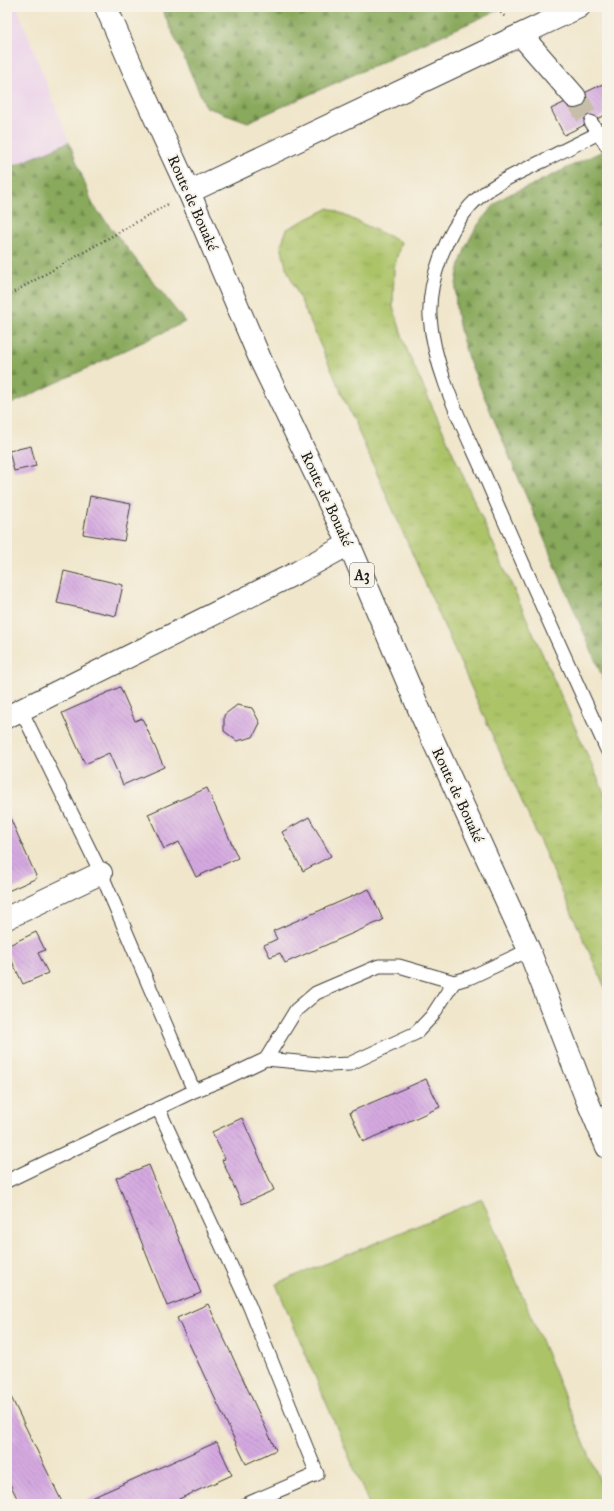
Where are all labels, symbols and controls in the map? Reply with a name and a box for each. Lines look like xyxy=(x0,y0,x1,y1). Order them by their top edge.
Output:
street label: Route de Bouaké xyxy=(164,152,222,254)
street label: Route de Bouaké xyxy=(297,449,357,550)
road number: A3 xyxy=(350,563,374,587)
street label: Route de Bouaké xyxy=(428,745,488,846)

